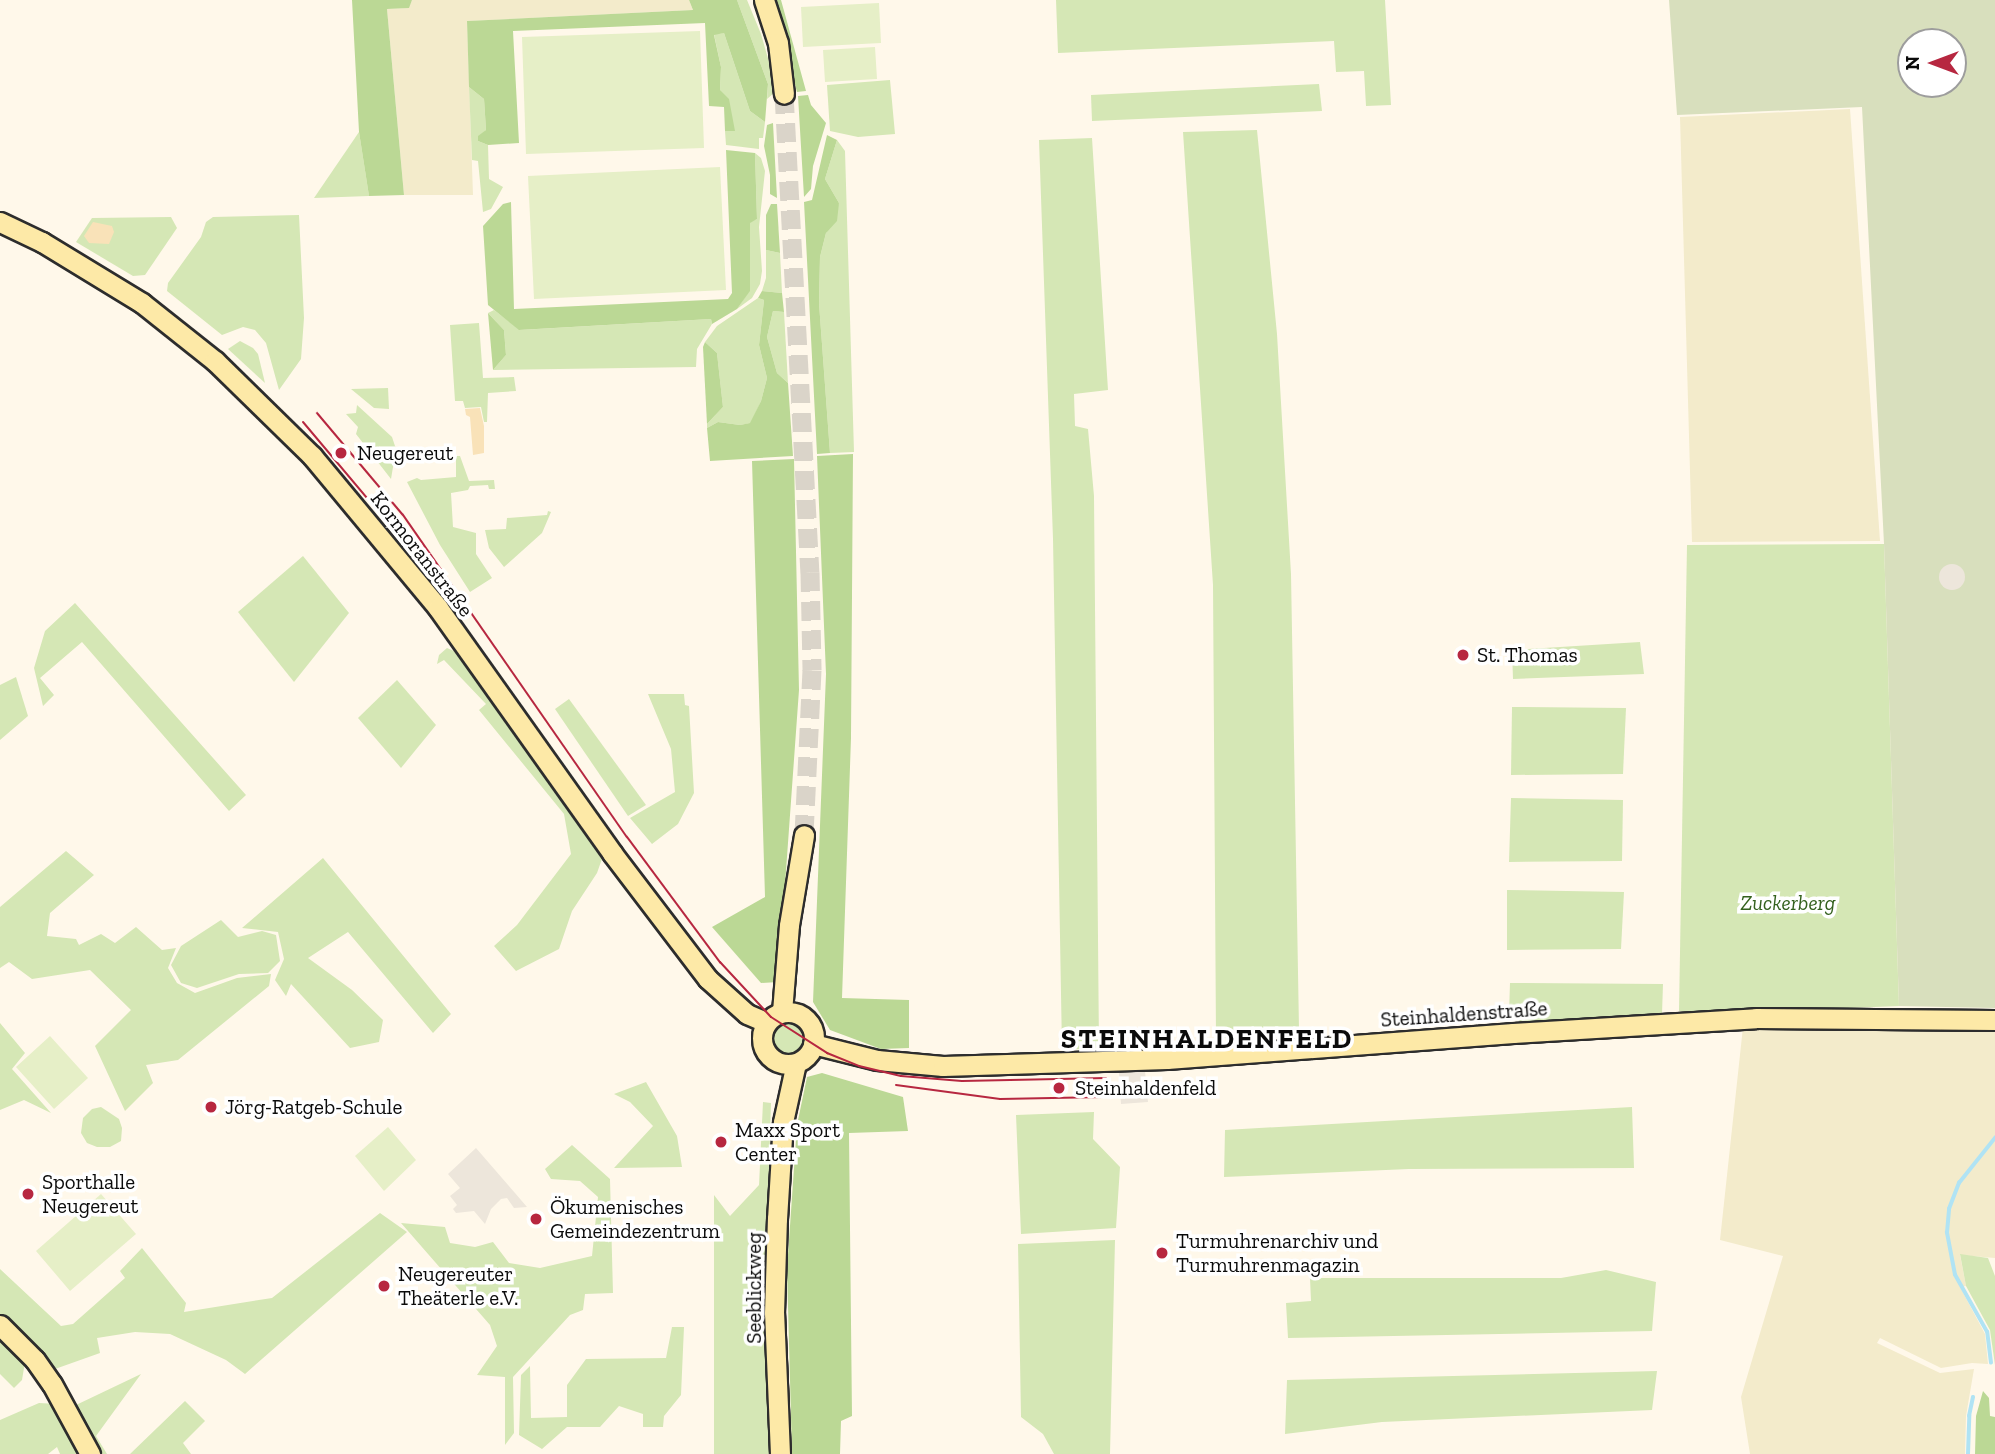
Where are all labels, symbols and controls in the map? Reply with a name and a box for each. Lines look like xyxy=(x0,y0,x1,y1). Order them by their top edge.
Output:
north arrow xyxy=(1897,28,1967,98)
text: N xyxy=(1901,56,1924,70)
place label: Neugereut xyxy=(357,440,453,466)
marker: Neugereut xyxy=(331,443,351,463)
street label: Kormoranstraße xyxy=(365,486,479,622)
place label: St. Thomas xyxy=(1477,642,1578,668)
marker: St. Thomas xyxy=(1455,647,1471,663)
park label: Zuckerberg xyxy=(1741,890,1835,916)
street label: Steinhaldenstraße xyxy=(1380,996,1548,1032)
district label: STEINHALDENFELD xyxy=(1063,1022,1351,1056)
place label: Steinhaldenfeld xyxy=(1075,1075,1216,1101)
marker: Steinhaldenfeld xyxy=(1049,1078,1069,1098)
place label: Jörg-Ratgeb-Schule xyxy=(225,1094,402,1120)
marker: Jörg-Ratgeb-Schule xyxy=(203,1099,219,1115)
place label: Maxx Sport Center xyxy=(735,1117,840,1167)
marker: Maxx Sport Center xyxy=(713,1134,729,1150)
place label: Sporthalle Neugereut xyxy=(42,1169,138,1219)
marker: Sporthalle Neugereut xyxy=(20,1186,36,1202)
place label: Ökumenisches Gemeindezentrum xyxy=(550,1194,720,1244)
marker: Ökumenisches Gemeindezentrum xyxy=(528,1211,544,1227)
place label: Turmuhrenarchiv und Turmuhrenmagazin xyxy=(1176,1228,1379,1278)
street label: Seeblickweg xyxy=(741,1232,767,1344)
marker: Turmuhrenarchiv und Turmuhrenmagazin xyxy=(1154,1245,1170,1261)
place label: Neugereuter Theäterle e.V. xyxy=(398,1261,518,1311)
marker: Neugereuter Theäterle e.V. xyxy=(376,1278,392,1294)

